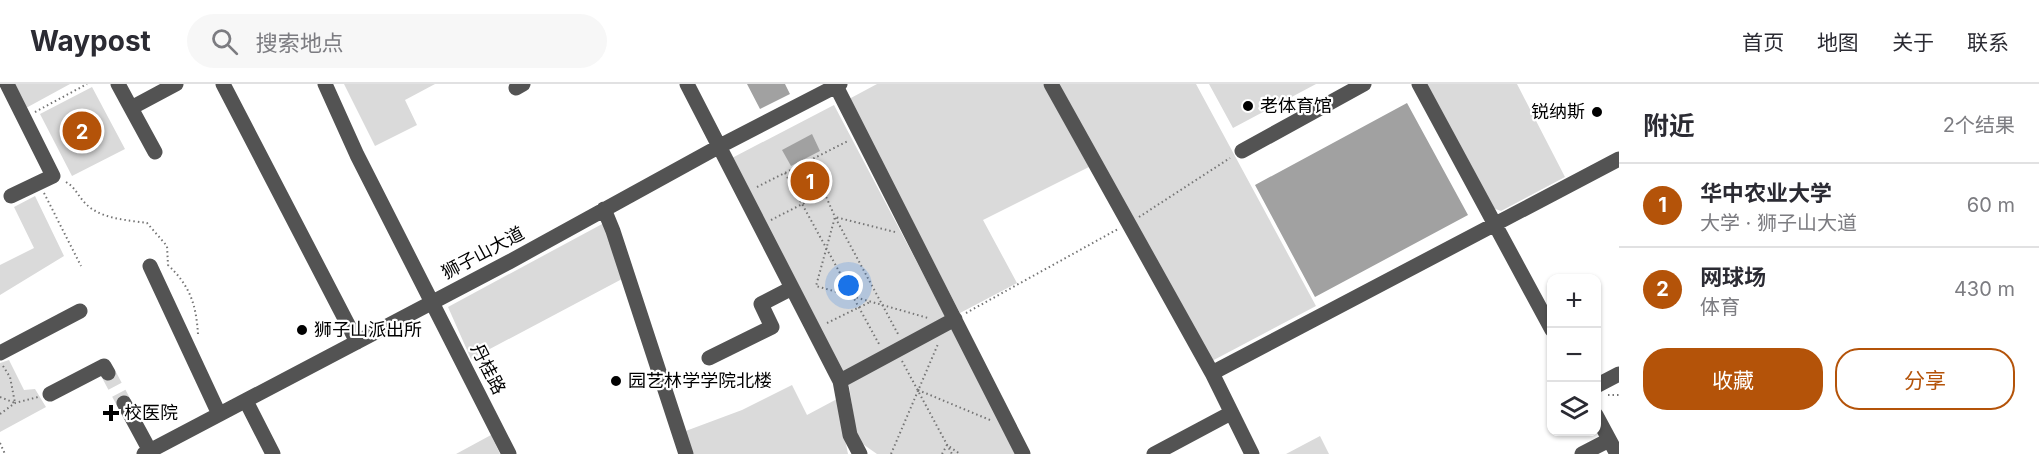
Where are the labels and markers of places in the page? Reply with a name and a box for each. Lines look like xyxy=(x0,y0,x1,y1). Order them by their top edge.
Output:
place label: 老体育馆 xyxy=(1260,95,1332,116)
marker: 老体育馆 xyxy=(1241,99,1255,113)
place label: 锐纳斯 xyxy=(1531,101,1585,122)
marker: 锐纳斯 xyxy=(1590,105,1604,119)
pin: 2 xyxy=(62,108,101,154)
pin: 1 xyxy=(790,158,830,204)
place label: 狮子山派出所 xyxy=(314,319,422,340)
marker: 狮子山派出所 xyxy=(295,323,309,337)
place label: 园艺林学学院北楼 xyxy=(628,370,772,391)
marker: 园艺林学学院北楼 xyxy=(609,374,623,388)
place label: 校医院 xyxy=(124,402,178,423)
marker: 校医院 xyxy=(102,404,120,422)

